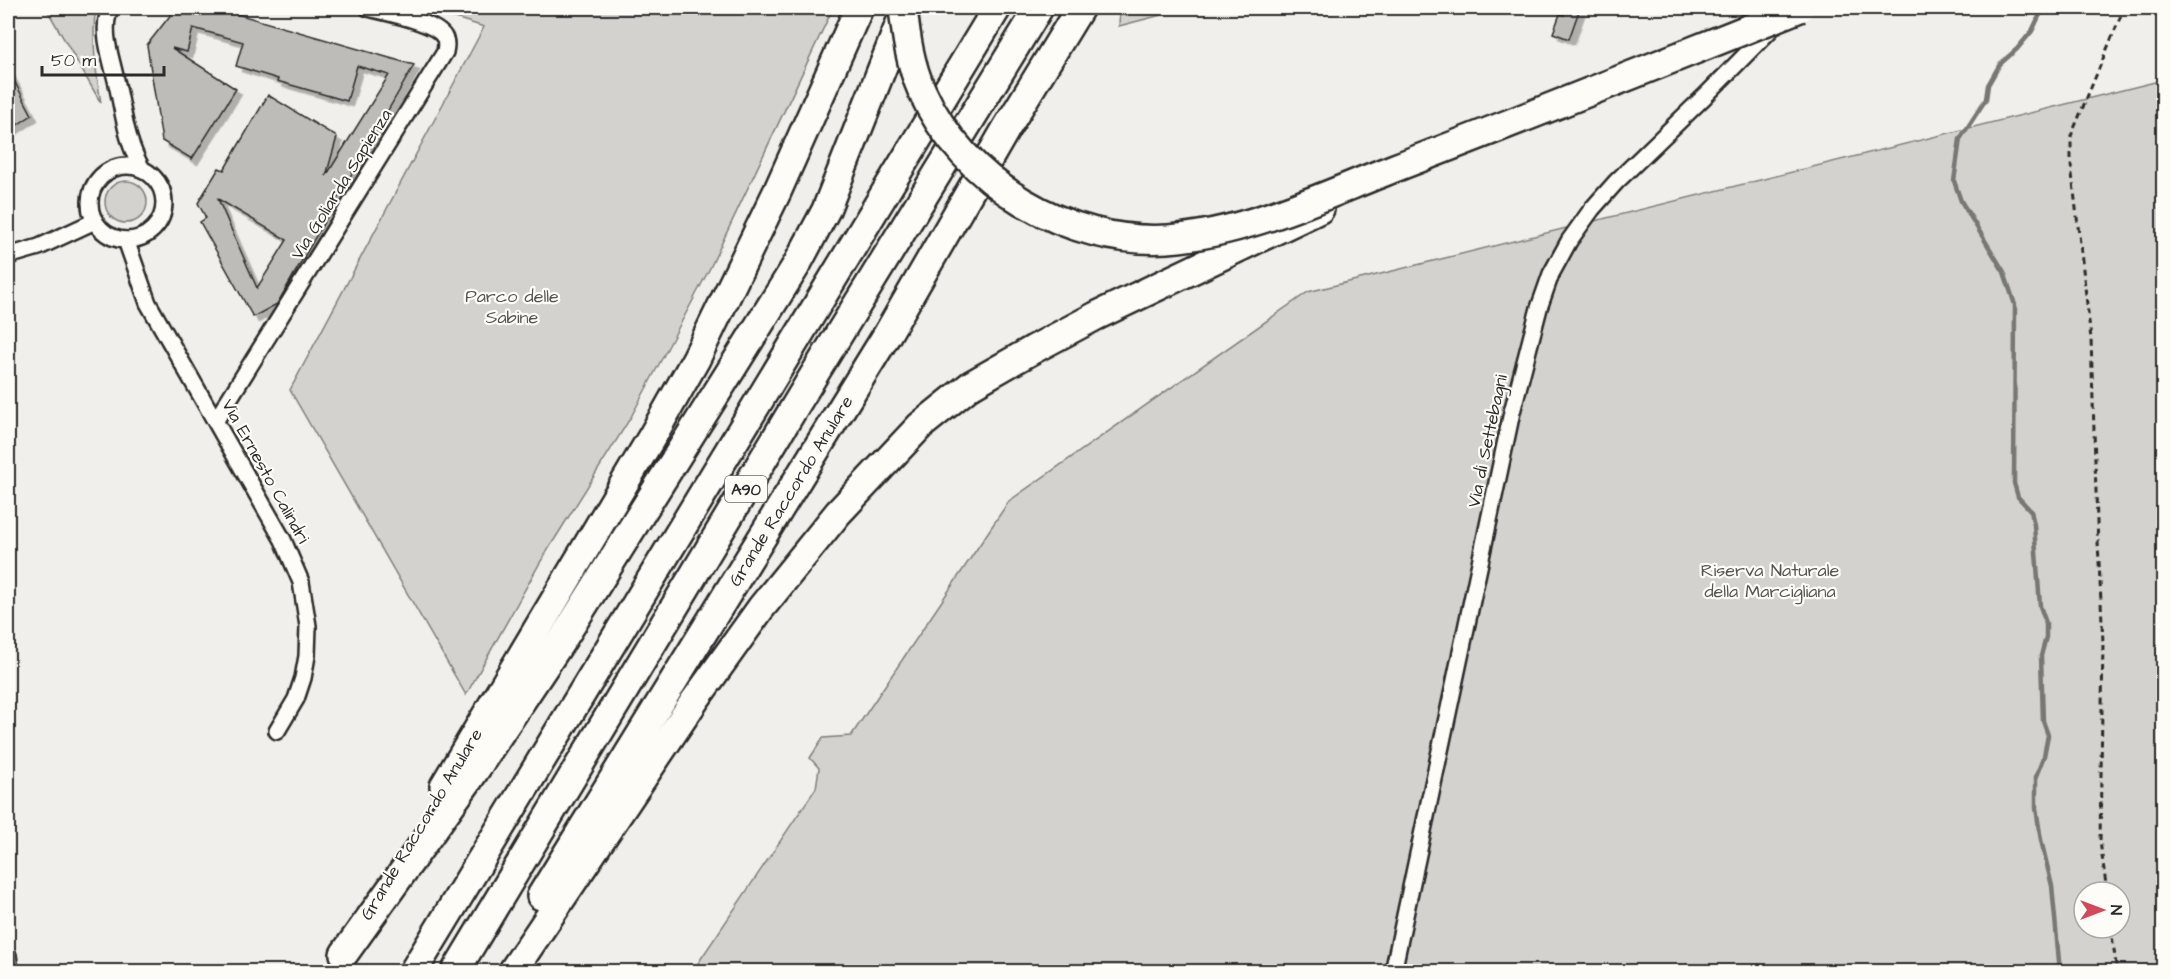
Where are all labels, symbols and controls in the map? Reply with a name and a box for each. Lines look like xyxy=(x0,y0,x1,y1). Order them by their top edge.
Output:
scale bar xyxy=(42,39,164,77)
text: 50 m xyxy=(51,48,96,73)
street label: Via Goliarda Sapienza xyxy=(285,104,398,264)
park label: Parco delle Sabine xyxy=(465,284,559,330)
street label: Via di Settebagni xyxy=(1461,372,1515,510)
street label: Grande Raccordo Anulare xyxy=(723,391,860,591)
street label: Via Ernesto Calindri xyxy=(215,394,316,548)
road number: A90 xyxy=(725,476,767,502)
park label: Riserva Naturale della Marcigliana xyxy=(1701,558,1840,605)
street label: Grande Raccordo Anulare xyxy=(354,724,489,925)
north arrow xyxy=(2072,880,2132,940)
text: N xyxy=(2105,905,2127,915)

